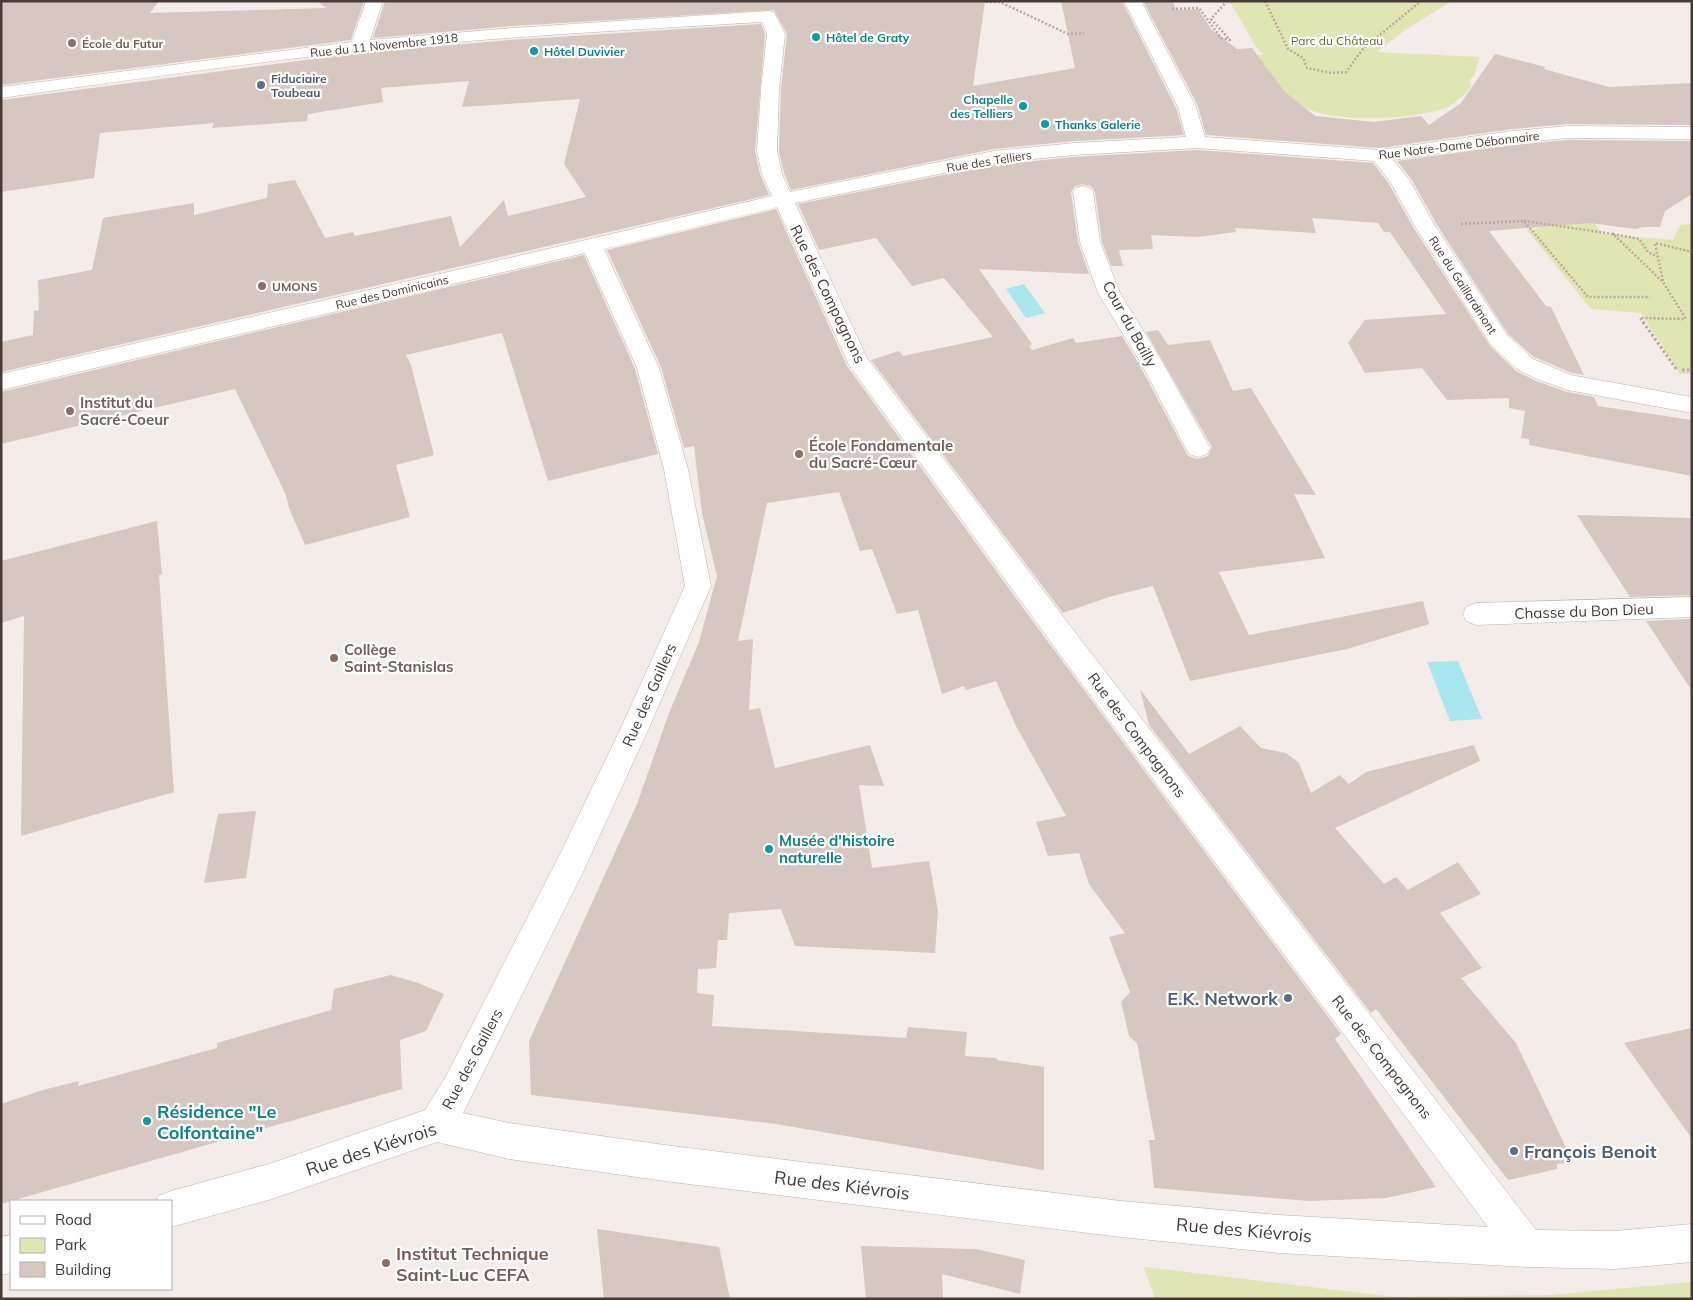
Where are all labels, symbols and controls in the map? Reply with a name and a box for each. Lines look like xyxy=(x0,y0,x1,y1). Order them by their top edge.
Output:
street label: Rue du 11 Novembre 1918 xyxy=(309,30,459,60)
place label: Hôtel de Graty xyxy=(826,30,910,45)
marker: Hôtel de Graty xyxy=(810,31,822,43)
park label: Parc du Château xyxy=(1291,33,1383,48)
place label: École du Futur xyxy=(82,36,164,51)
marker: École du Futur xyxy=(66,37,78,49)
place label: Hôtel Duvivier xyxy=(544,44,625,59)
marker: Hôtel Duvivier xyxy=(528,45,540,57)
place label: Fiduciaire Toubeau xyxy=(271,71,327,100)
marker: Fiduciaire Toubeau xyxy=(255,79,267,91)
place label: Chapelle des Telliers xyxy=(950,92,1013,121)
marker: Chapelle des Telliers xyxy=(1017,100,1029,112)
place label: Thanks Galerie xyxy=(1055,117,1141,132)
marker: Thanks Galerie xyxy=(1039,118,1051,130)
street label: Rue Notre-Dame Débonnaire xyxy=(1378,128,1540,162)
street label: Rue des Telliers xyxy=(945,147,1033,175)
street label: Rue des Compagnons xyxy=(786,222,870,366)
street label: Rue du Gaillardmont xyxy=(1426,233,1500,337)
street label: Rue des Dominicains xyxy=(334,272,450,312)
street label: Cour du Bailly xyxy=(1098,278,1162,371)
place label: UMONS xyxy=(272,279,318,294)
marker: UMONS xyxy=(256,280,268,292)
place label: Institut du Sacré-Coeur xyxy=(80,393,169,429)
marker: Institut du Sacré-Coeur xyxy=(64,405,76,417)
place label: École Fondamentale du Sacré-Cœur xyxy=(809,436,953,472)
marker: École Fondamentale du Sacré-Cœur xyxy=(793,448,805,460)
street label: Chasse du Bon Dieu xyxy=(1514,599,1654,623)
place label: Collège Saint-Stanislas xyxy=(344,640,454,676)
street label: Rue des Gaillers xyxy=(618,640,680,750)
marker: Collège Saint-Stanislas xyxy=(328,652,340,664)
street label: Rue des Compagnons xyxy=(1084,669,1190,801)
place label: Musée d'histoire naturelle xyxy=(779,831,895,867)
marker: Musée d'histoire naturelle xyxy=(763,843,775,855)
place label: E.K. Network xyxy=(1167,987,1279,1010)
street label: Rue des Compagnons xyxy=(1328,991,1436,1123)
marker: E.K. Network xyxy=(1282,992,1294,1004)
street label: Rue des Gaillers xyxy=(437,1005,507,1113)
place label: Résidence "Le Colfontaine" xyxy=(157,1100,277,1144)
marker: Résidence "Le Colfontaine" xyxy=(141,1115,153,1127)
street label: Rue des Kiévrois xyxy=(303,1117,439,1181)
place label: François Benoit xyxy=(1524,1140,1657,1163)
marker: François Benoit xyxy=(1508,1145,1520,1157)
street label: Rue des Kiévrois xyxy=(773,1165,911,1205)
legend xyxy=(10,1200,172,1290)
text: Road xyxy=(55,1210,92,1229)
street label: Rue des Kiévrois xyxy=(1175,1213,1313,1247)
text: Park xyxy=(55,1235,87,1254)
place label: Institut Technique Saint-Luc CEFA xyxy=(396,1242,549,1286)
marker: Institut Technique Saint-Luc CEFA xyxy=(380,1257,392,1269)
text: Building xyxy=(55,1260,111,1279)

